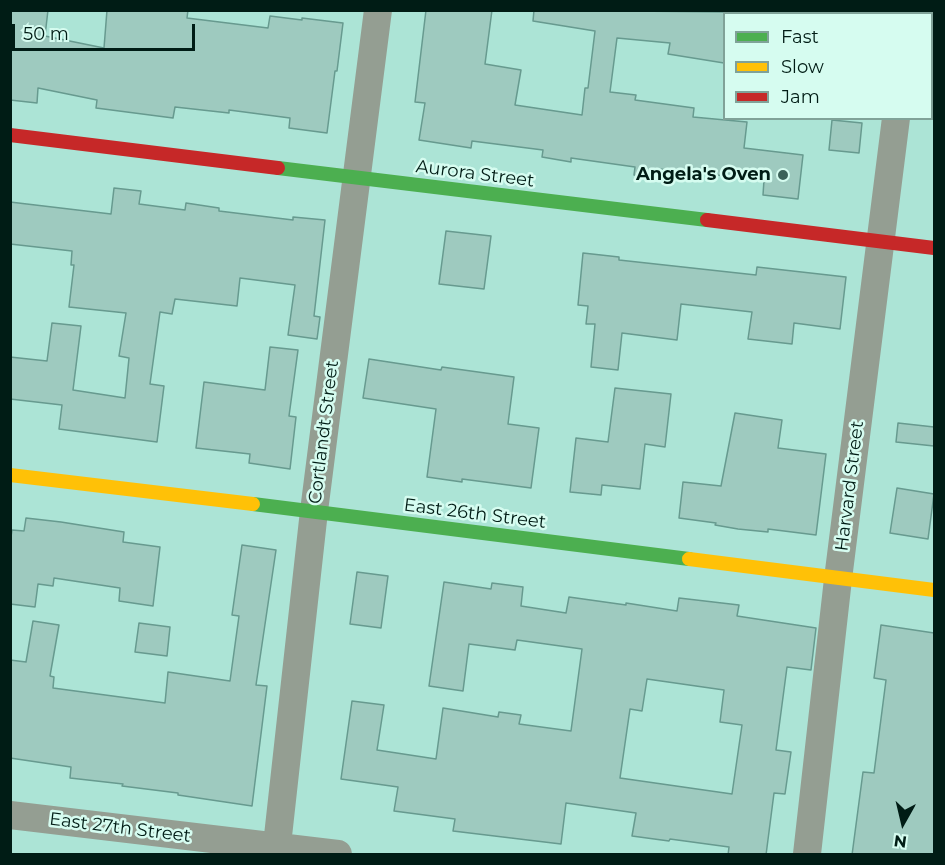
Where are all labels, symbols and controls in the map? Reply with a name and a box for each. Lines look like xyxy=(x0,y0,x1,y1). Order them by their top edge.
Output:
scale bar xyxy=(15,12,198,50)
legend xyxy=(723,12,933,120)
text: 50 m xyxy=(23,23,69,45)
text: Fast xyxy=(781,26,819,48)
text: Slow xyxy=(781,56,824,78)
text: Jam xyxy=(781,86,820,108)
street label: Aurora Street xyxy=(414,156,536,192)
place label: Angela's Oven xyxy=(636,164,771,186)
marker: Angela's Oven xyxy=(776,168,790,182)
street label: Cortlandt Street xyxy=(304,359,344,505)
street label: Harvard Street xyxy=(831,420,869,552)
street label: East 26th Street xyxy=(403,495,547,533)
north arrow xyxy=(873,793,933,853)
street label: East 27th Street xyxy=(48,809,192,847)
text: N xyxy=(893,831,908,852)

